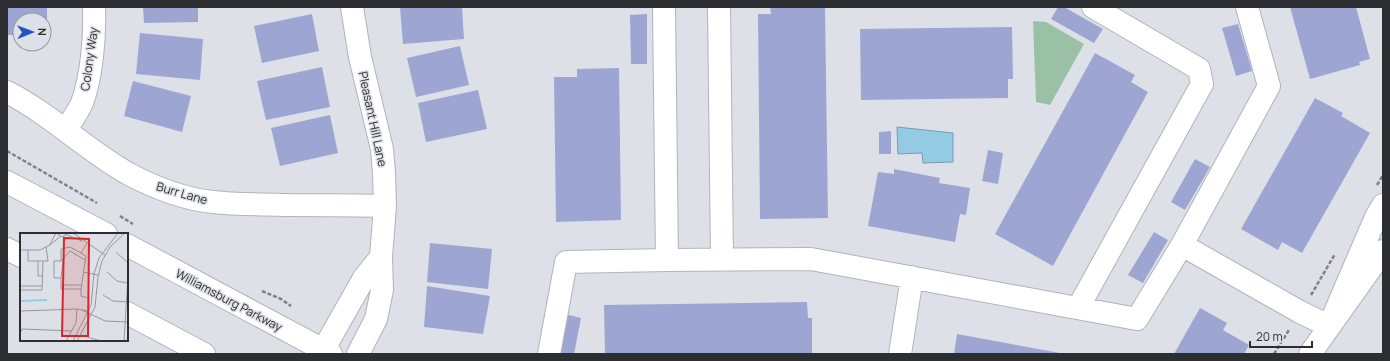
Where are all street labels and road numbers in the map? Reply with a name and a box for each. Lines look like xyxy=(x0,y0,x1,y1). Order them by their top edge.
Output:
street label: Colony Way xyxy=(76,25,102,92)
street label: Pleasant Hill Lane xyxy=(355,70,391,168)
street label: Burr Lane xyxy=(154,178,210,208)
street label: Williamsburg Parkway xyxy=(173,265,286,336)

